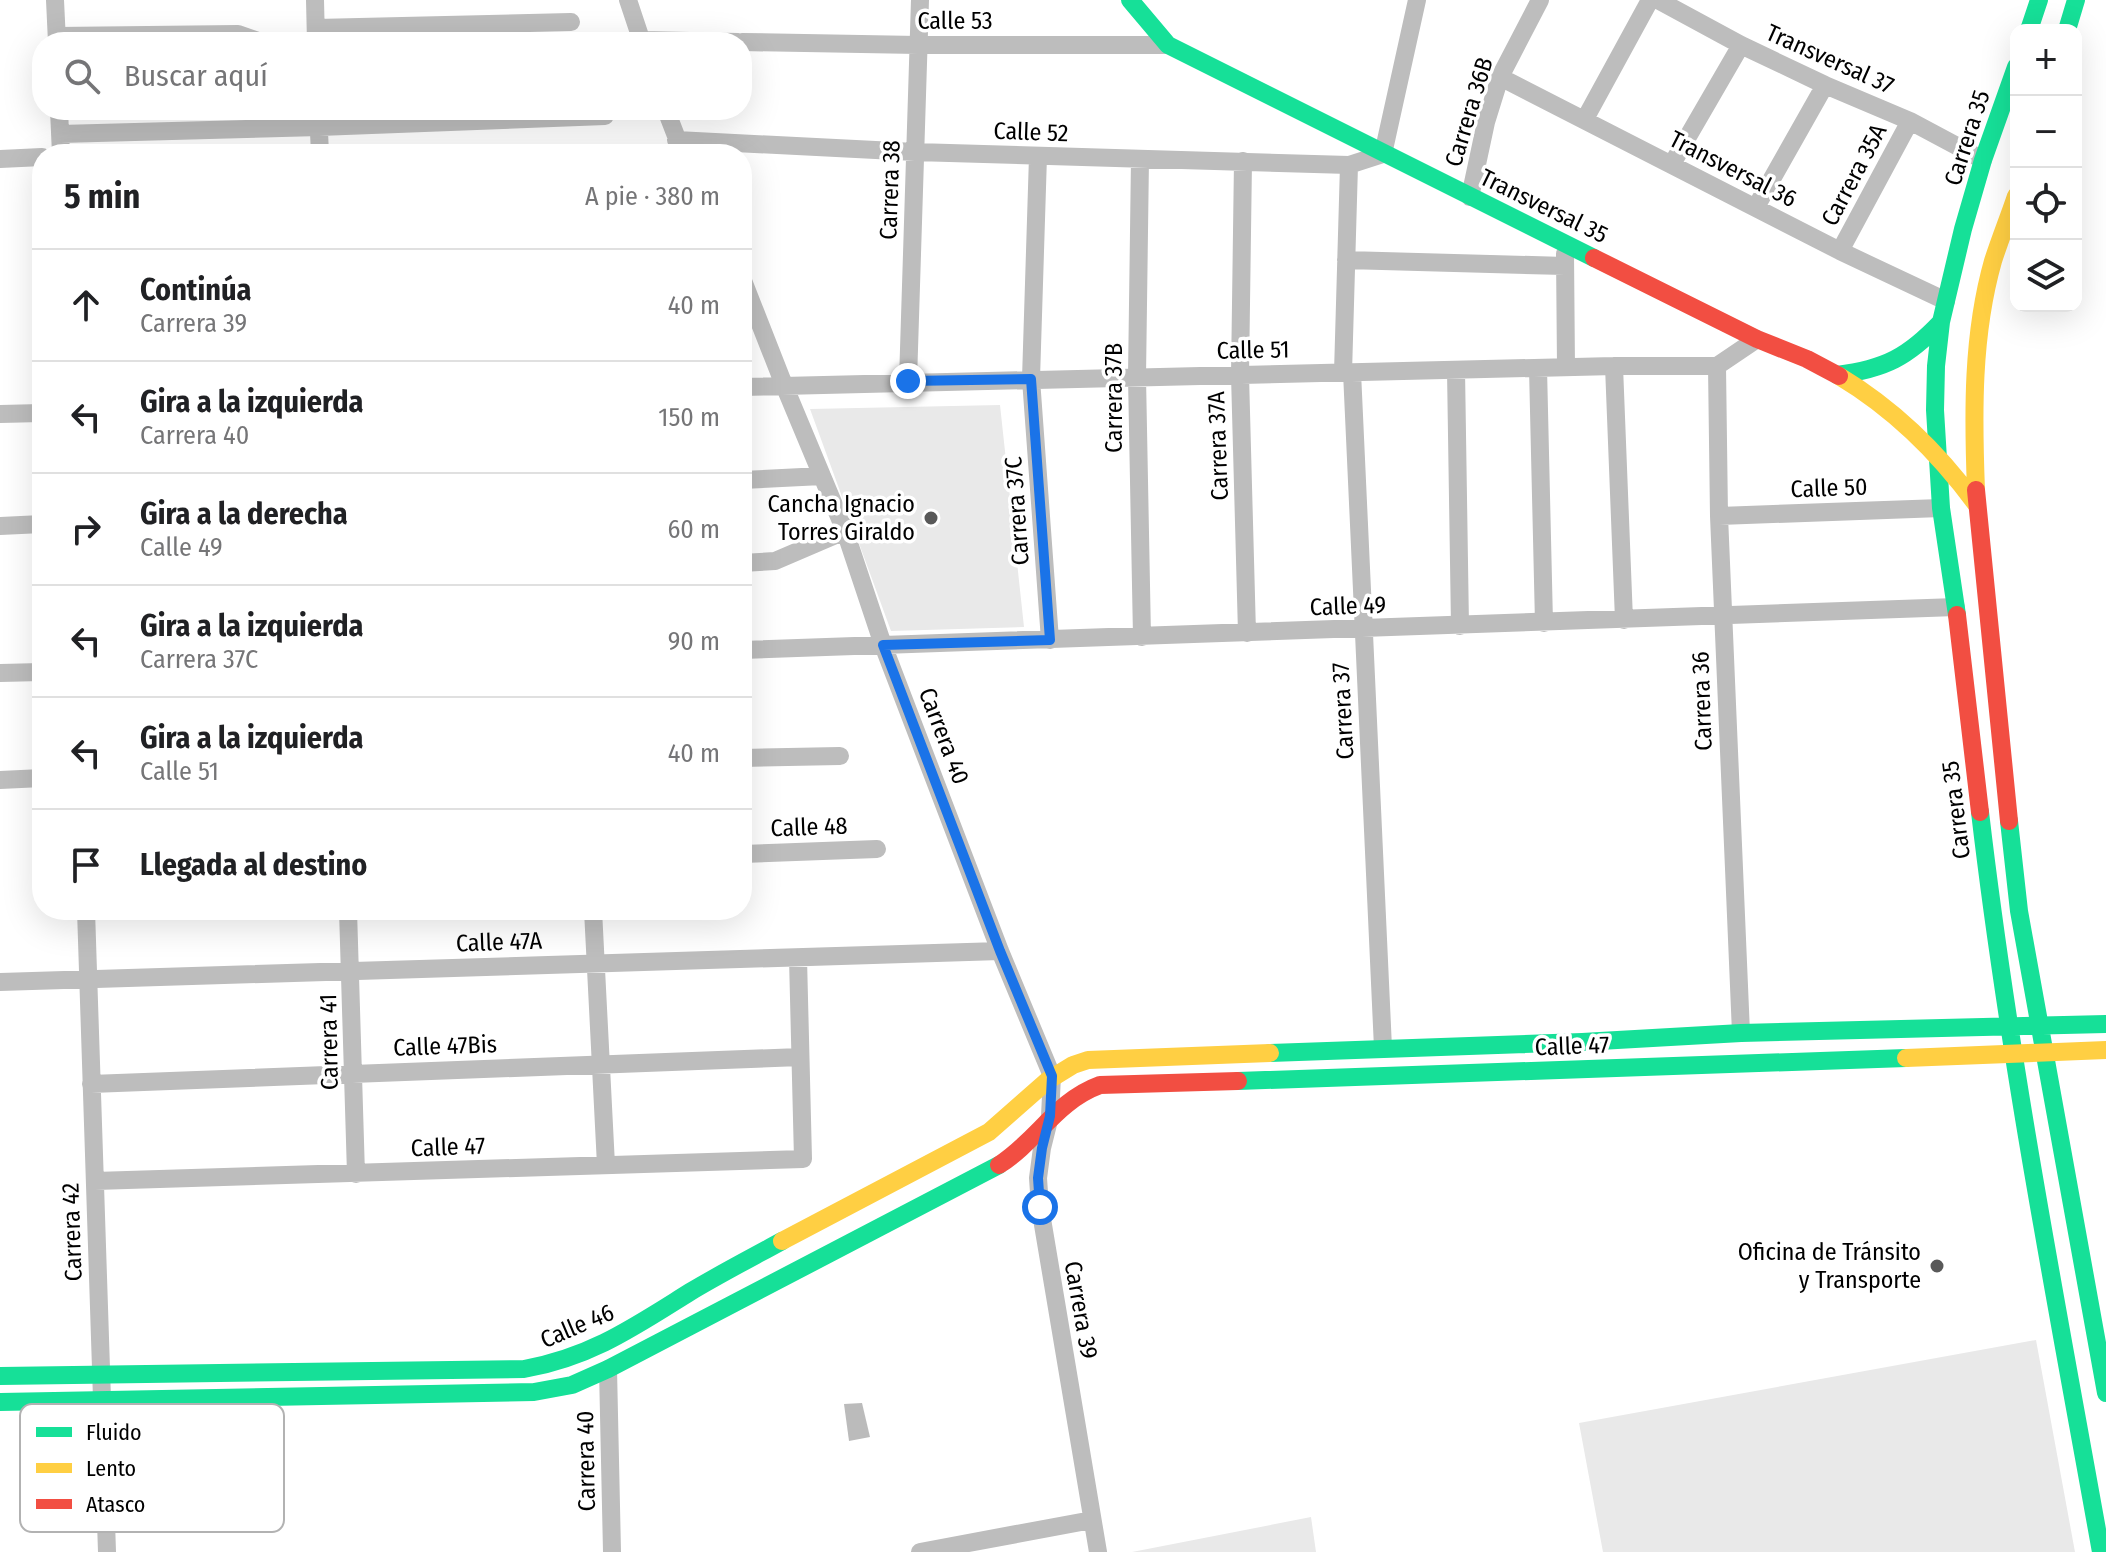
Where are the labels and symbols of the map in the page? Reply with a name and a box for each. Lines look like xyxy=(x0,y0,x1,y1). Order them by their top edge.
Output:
street label: Calle 53 xyxy=(917,7,993,35)
street label: Transversal 37 xyxy=(1762,18,1898,100)
street label: Carrera 36B xyxy=(1439,54,1499,170)
street label: Carrera 35 xyxy=(1938,87,1996,189)
street label: Calle 52 xyxy=(993,117,1069,147)
street label: Carrera 35A xyxy=(1816,119,1893,231)
street label: Transversal 36 xyxy=(1665,125,1801,213)
street label: Carrera 38 xyxy=(874,140,906,240)
street label: Transversal 35 xyxy=(1476,163,1612,249)
street label: Calle 51 xyxy=(1216,335,1290,365)
street label: Carrera 37B xyxy=(1100,343,1128,453)
route end xyxy=(890,363,926,399)
street label: Carrera 37A xyxy=(1202,391,1234,501)
street label: Carrera 37C xyxy=(999,456,1035,566)
street label: Calle 50 xyxy=(1790,473,1868,503)
place label: Cancha Ignacio Torres Giraldo xyxy=(767,490,915,546)
marker: Cancha Ignacio Torres Giraldo xyxy=(922,509,940,527)
street label: Calle 49 xyxy=(1309,591,1387,621)
street label: Carrera 36 xyxy=(1686,651,1718,751)
street label: Carrera 37 xyxy=(1326,662,1360,760)
street label: Carrera 40 xyxy=(913,684,975,788)
street label: Carrera 35 xyxy=(1936,759,1976,861)
street label: Calle 48 xyxy=(770,812,848,842)
street label: Calle 47A xyxy=(455,926,543,957)
street label: Carrera 41 xyxy=(314,994,344,1090)
street label: Calle 47Bis xyxy=(393,1030,497,1062)
street label: Calle 47 xyxy=(1534,1031,1610,1061)
street label: Calle 47 xyxy=(410,1132,486,1162)
street label: Carrera 42 xyxy=(56,1182,88,1282)
route start xyxy=(1022,1189,1058,1225)
place label: Oficina de Tránsito y Transporte xyxy=(1738,1238,1921,1294)
marker: Oficina de Tránsito y Transporte xyxy=(1928,1257,1946,1275)
street label: Carrera 39 xyxy=(1059,1259,1103,1361)
street label: Calle 46 xyxy=(536,1298,618,1354)
legend xyxy=(20,1404,284,1532)
street label: Carrera 40 xyxy=(571,1410,601,1512)
text: Fluido xyxy=(86,1419,142,1446)
text: Lento xyxy=(86,1455,136,1482)
text: Atasco xyxy=(86,1491,145,1518)

